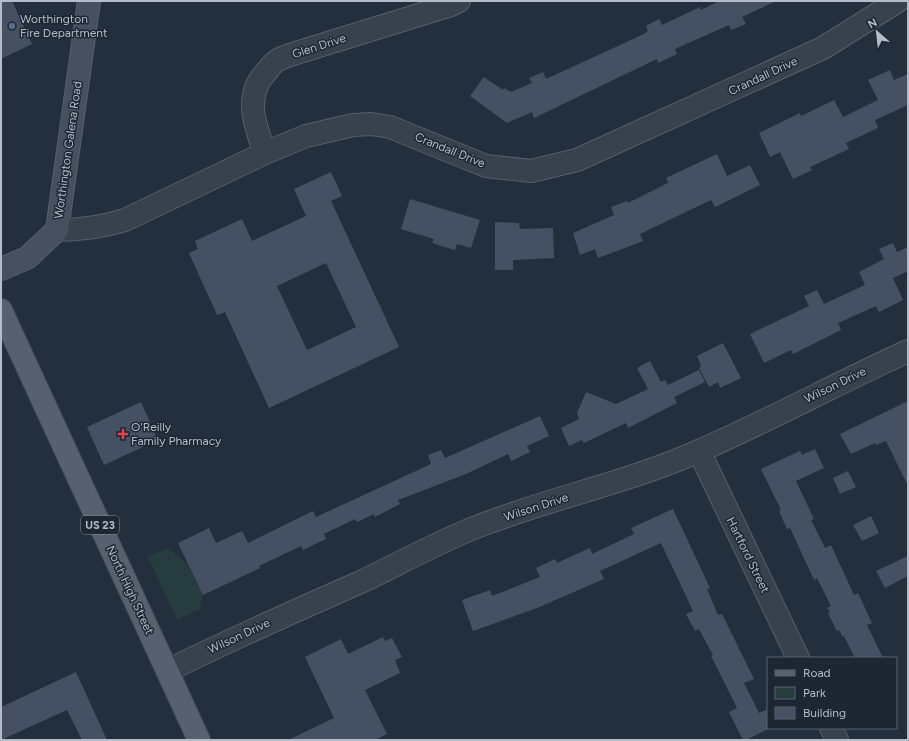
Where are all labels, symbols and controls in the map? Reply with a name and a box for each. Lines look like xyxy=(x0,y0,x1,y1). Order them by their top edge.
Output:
place label: Worthington Fire Department xyxy=(20,12,108,40)
north arrow xyxy=(857,12,897,52)
text: N xyxy=(866,16,879,31)
marker: Worthington Fire Department xyxy=(7,21,17,31)
street label: Glen Drive xyxy=(290,31,348,61)
street label: Crandall Drive xyxy=(726,54,800,98)
street label: Worthington Galena Road xyxy=(51,80,85,220)
street label: Crandall Drive xyxy=(413,130,488,171)
street label: Wilson Drive xyxy=(802,364,869,406)
place label: O'Reilly Family Pharmacy xyxy=(131,420,222,448)
marker: O'Reilly Family Pharmacy xyxy=(118,429,128,439)
street label: Wilson Drive xyxy=(502,490,570,524)
street label: Hartford Street xyxy=(724,515,773,596)
road number: US 23 xyxy=(81,516,119,534)
street label: North High Street xyxy=(103,543,157,637)
street label: Wilson Drive xyxy=(206,615,273,656)
legend xyxy=(767,657,897,729)
text: Road xyxy=(803,666,831,680)
text: Park xyxy=(803,686,826,700)
text: Building xyxy=(803,706,846,720)

